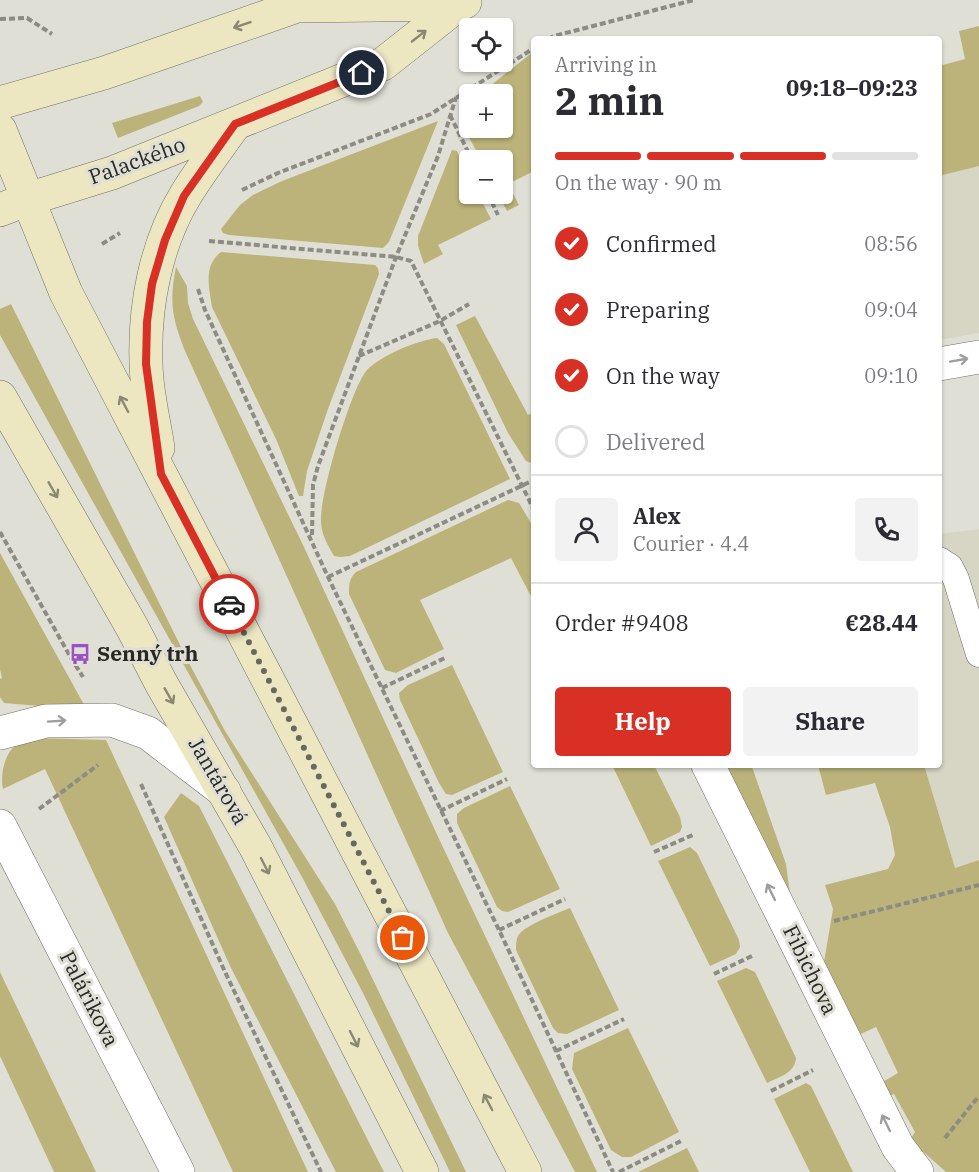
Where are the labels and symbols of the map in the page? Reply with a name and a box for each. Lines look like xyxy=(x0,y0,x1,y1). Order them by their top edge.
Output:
one-way arrow xyxy=(233,21,252,32)
one-way arrow xyxy=(411,30,427,43)
pin xyxy=(336,47,387,98)
street label: Palackého xyxy=(84,130,189,190)
one-way arrow xyxy=(949,355,968,366)
one-way arrow xyxy=(118,395,130,413)
one-way arrow xyxy=(47,481,59,498)
courier xyxy=(199,574,259,634)
place label: Senný trh xyxy=(97,639,199,667)
bus stop icon: Senný trh xyxy=(68,642,92,666)
one-way arrow xyxy=(163,687,175,704)
one-way arrow xyxy=(46,715,66,726)
street label: Jantárová xyxy=(183,732,255,829)
one-way arrow xyxy=(260,856,271,874)
one-way arrow xyxy=(765,883,777,901)
pin xyxy=(377,912,428,963)
street label: Fibichova xyxy=(777,920,845,1019)
street label: Palárikova xyxy=(54,946,126,1051)
one-way arrow xyxy=(349,1030,360,1048)
one-way arrow xyxy=(482,1093,494,1111)
one-way arrow xyxy=(880,1114,892,1132)

